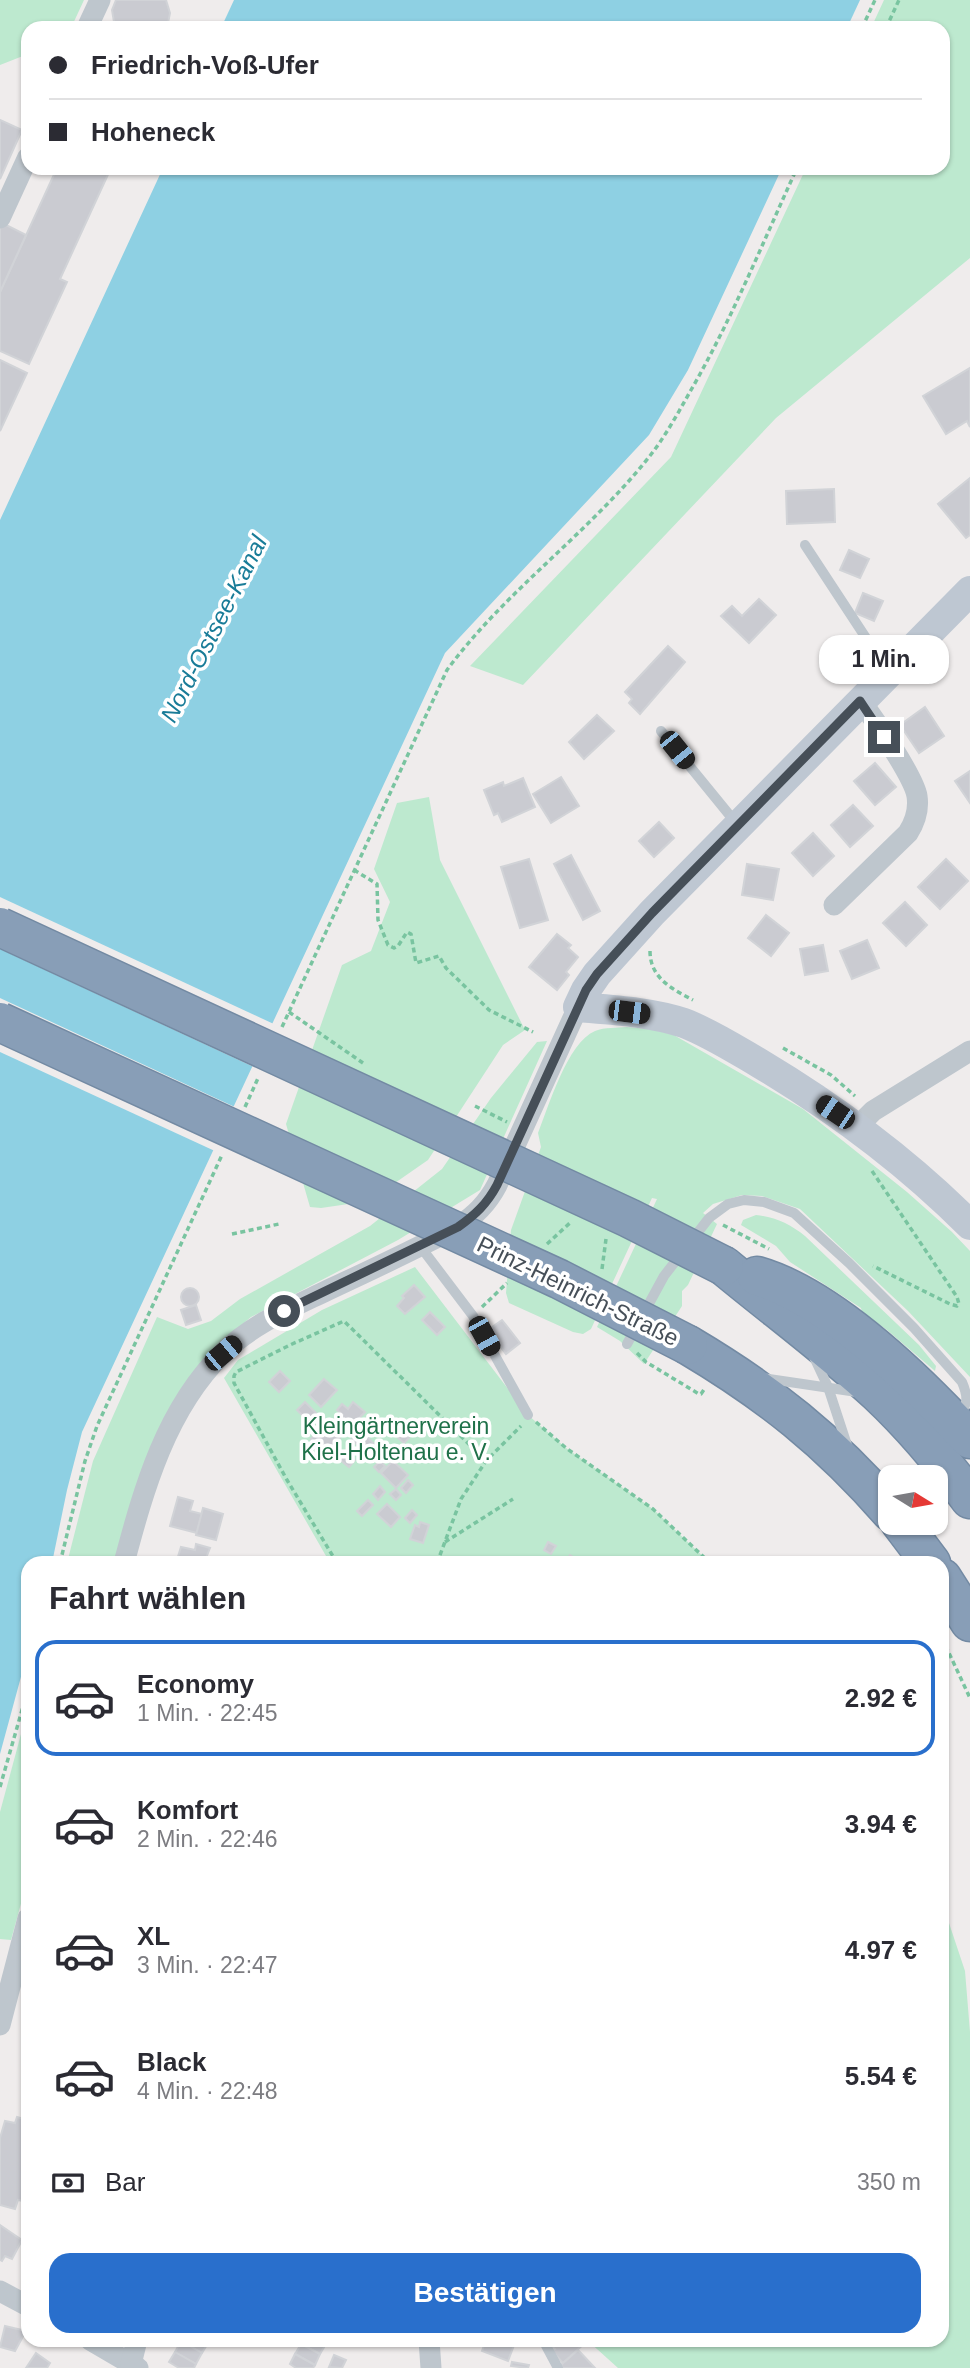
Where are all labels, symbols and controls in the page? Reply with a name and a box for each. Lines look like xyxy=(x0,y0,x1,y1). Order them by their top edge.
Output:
text: Friedrich-Voß-Ufer xyxy=(91,50,319,80)
text: Hoheneck xyxy=(91,117,215,147)
water label: Nord-Ostsee-Kanal xyxy=(155,531,273,726)
callout: 1 Min. xyxy=(819,636,949,684)
text: 1 Min. xyxy=(851,646,917,672)
route end xyxy=(868,721,900,753)
car xyxy=(656,727,699,773)
car xyxy=(607,999,652,1025)
car xyxy=(812,1092,859,1132)
street label: Prinz-Heinrich-Straße xyxy=(473,1231,683,1351)
route start xyxy=(268,1295,300,1327)
car xyxy=(465,1313,504,1359)
car xyxy=(201,1331,246,1375)
park label: Kleingärtnerverein Kiel-Holtenau e. V. xyxy=(301,1413,491,1465)
north arrow xyxy=(878,1465,948,1535)
map controls xyxy=(878,1465,948,1535)
text: Fahrt wählen xyxy=(49,1580,246,1616)
icon: car xyxy=(53,1667,116,1730)
text: Economy xyxy=(137,1669,254,1699)
text: 2.92 € xyxy=(845,1683,917,1713)
text: 1 Min. · 22:45 xyxy=(137,1700,278,1726)
icon: car xyxy=(53,1793,116,1856)
text: Komfort xyxy=(137,1795,238,1825)
text: 3.94 € xyxy=(845,1809,917,1839)
text: 2 Min. · 22:46 xyxy=(137,1826,278,1852)
icon: car xyxy=(53,1919,116,1982)
text: XL xyxy=(137,1921,170,1951)
text: 4.97 € xyxy=(845,1935,917,1965)
text: 3 Min. · 22:47 xyxy=(137,1952,278,1978)
icon: car xyxy=(53,2045,116,2108)
text: Black xyxy=(137,2047,206,2077)
text: 5.54 € xyxy=(845,2061,917,2091)
text: 4 Min. · 22:48 xyxy=(137,2078,278,2104)
icon: cash xyxy=(49,2164,87,2202)
text: Bar xyxy=(105,2167,145,2197)
text: 350 m xyxy=(857,2169,921,2195)
button: Bestätigen xyxy=(49,2253,921,2333)

